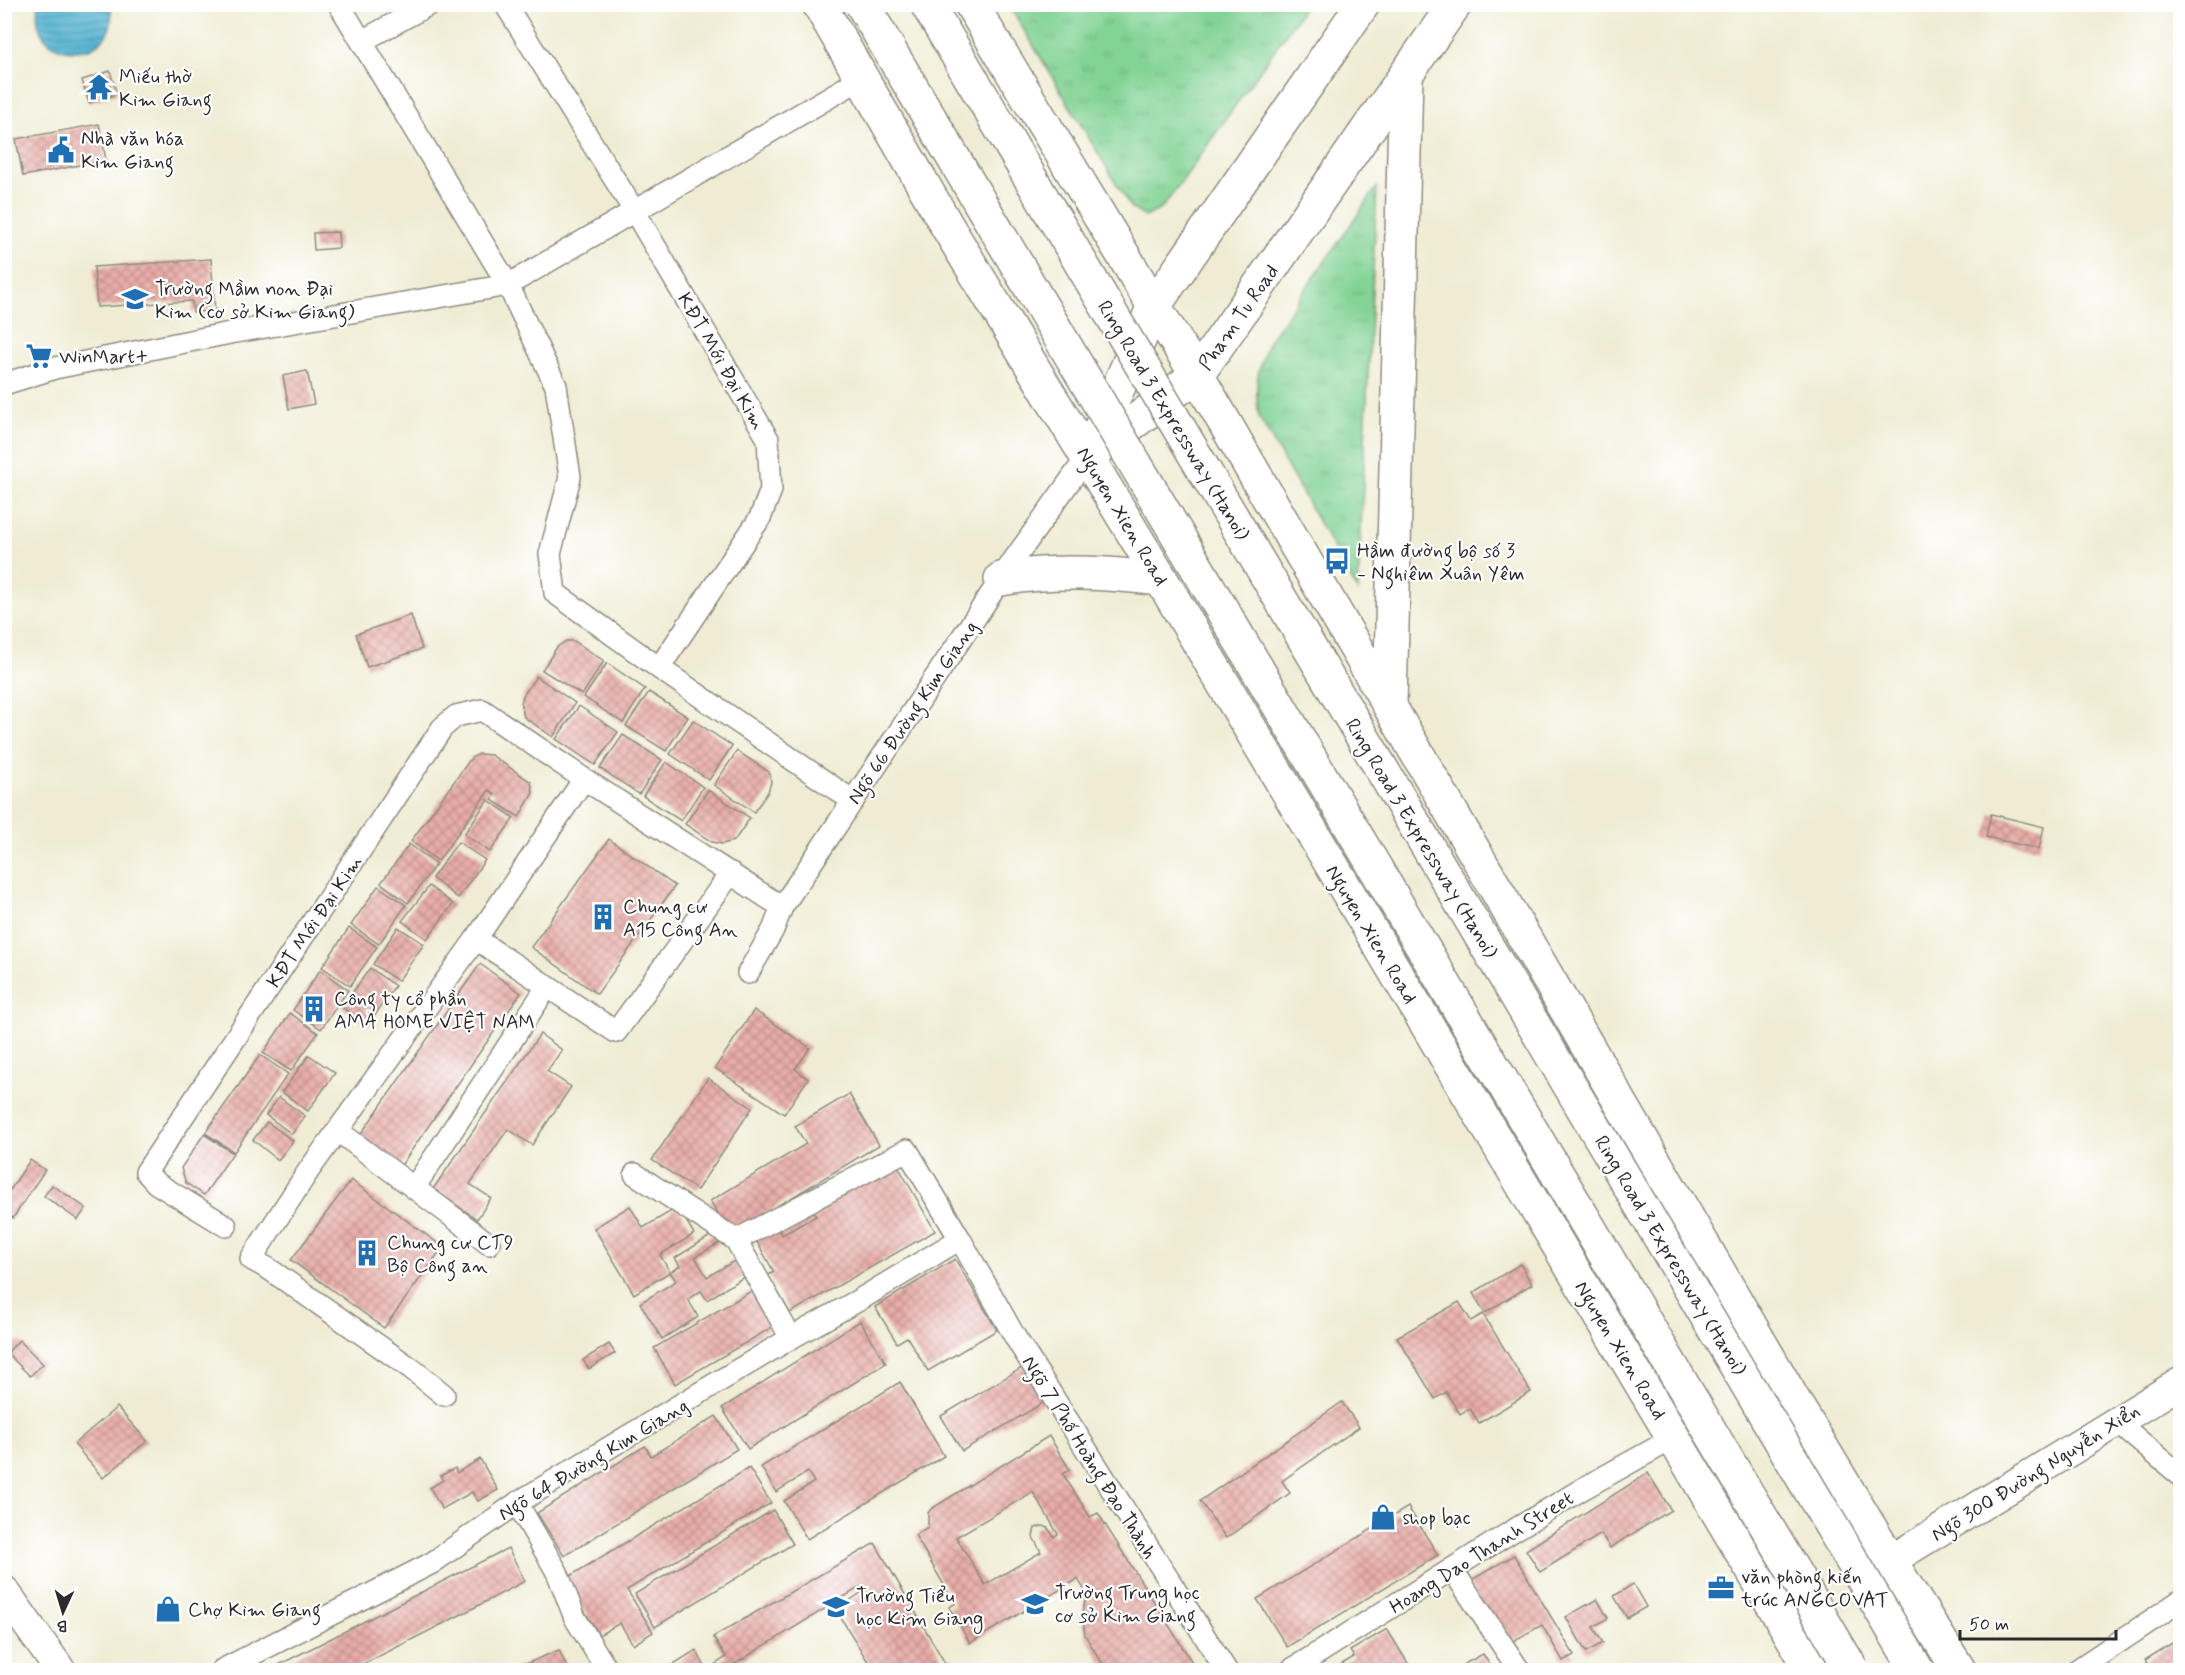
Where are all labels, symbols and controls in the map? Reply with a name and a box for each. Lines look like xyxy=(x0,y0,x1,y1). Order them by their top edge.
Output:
place label: Miếu thờ Kim Giang xyxy=(119,64,212,116)
temple icon: Miếu thờ Kim Giang xyxy=(84,72,114,102)
place label: Nhà văn hóa Kim Giang xyxy=(81,126,184,178)
public building icon: Nhà văn hóa Kim Giang xyxy=(46,135,76,165)
street label: Pham Tu Road xyxy=(1193,260,1286,376)
place label: Trường Mầm non Đại Kim (cơ sở Kim Giang) xyxy=(155,276,355,328)
school or university icon: Trường Mầm non Đại Kim (cơ sở Kim Giang) xyxy=(120,284,150,314)
street label: KĐT Mới Đại Kim xyxy=(670,288,771,435)
street label: Ring Road 3 Expressway (Hanoi) xyxy=(1089,296,1255,546)
supermarket icon: WinMart+ xyxy=(24,341,54,371)
place label: WinMart+ xyxy=(59,344,148,371)
street label: Nguyen Xien Road xyxy=(1068,442,1174,592)
place label: Hầm đường bộ số 3 - Nghiêm Xuân Yêm xyxy=(1357,538,1525,590)
bus stop icon: Hầm đường bộ số 3 - Nghiêm Xuân Yêm xyxy=(1322,546,1352,576)
street label: Ngõ 66 Đường Kim Giang xyxy=(842,616,987,811)
street label: Ring Road 3 Expressway (Hanoi) xyxy=(1337,714,1503,964)
street label: KĐT Mới Đại Kim xyxy=(261,850,370,993)
street label: Nguyen Xien Road xyxy=(1317,860,1423,1010)
place label: Chung cư A15 Công An xyxy=(623,894,738,946)
building icon: Chung cư A15 Công An xyxy=(588,902,618,932)
place label: Công ty cổ phần AMA HOME VIỆT NAM xyxy=(334,986,535,1036)
building icon: Công ty cổ phần AMA HOME VIỆT NAM xyxy=(299,994,329,1024)
street label: Ring Road 3 Expressway (Hanoi) xyxy=(1586,1131,1752,1381)
place label: Chung cư CT9 Bộ Công an xyxy=(387,1230,514,1282)
building icon: Chung cư CT9 Bộ Công an xyxy=(352,1238,382,1268)
street label: Nguyen Xien Road xyxy=(1566,1276,1672,1426)
street label: Ngõ 7 Phố Hoàng Đạo Thành xyxy=(1013,1351,1162,1566)
street label: Ngõ 64 Đường Kim Giang xyxy=(494,1393,695,1530)
street label: Ngõ 300 Đường Nguyễn Xiển xyxy=(1926,1398,2146,1550)
street label: Hoang Dao Thanh Street xyxy=(1385,1486,1580,1622)
shop icon: shop bạc xyxy=(1368,1502,1398,1532)
place label: shop bạc xyxy=(1403,1505,1471,1532)
place label: văn phòng kiến trúc ANGCOVAT xyxy=(1740,1564,1889,1614)
office icon: văn phòng kiến trúc ANGCOVAT xyxy=(1706,1573,1736,1603)
place label: Trường Trung học cơ sở Kim Giang xyxy=(1055,1580,1200,1632)
north arrow xyxy=(33,1582,93,1642)
place label: Trường Tiểu học Kim Giang xyxy=(856,1583,983,1634)
school or university icon: Trường Trung học cơ sở Kim Giang xyxy=(1020,1589,1050,1619)
school or university icon: Trường Tiểu học Kim Giang xyxy=(821,1592,851,1622)
shop icon: Chợ Kim Giang xyxy=(153,1594,183,1624)
place label: Chợ Kim Giang xyxy=(188,1597,321,1626)
scale bar xyxy=(1960,1603,2116,1641)
text: 50 m xyxy=(1969,1613,2009,1637)
text: B xyxy=(56,1615,68,1636)

